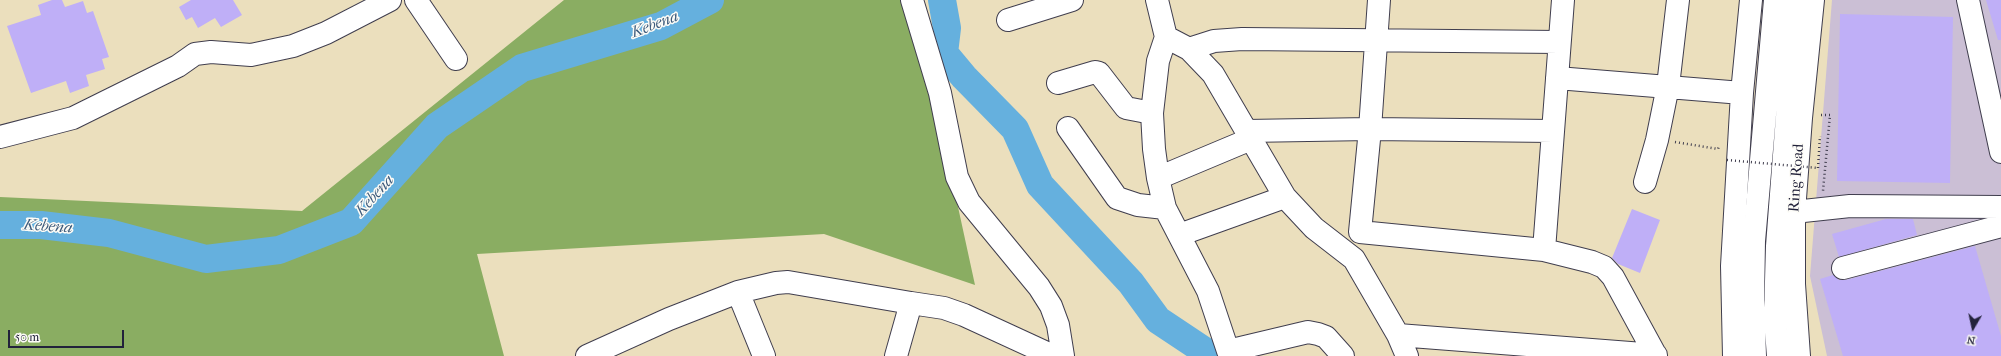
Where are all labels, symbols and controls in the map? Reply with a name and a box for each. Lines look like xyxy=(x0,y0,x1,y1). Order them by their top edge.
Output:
water label: Kebena xyxy=(629,7,681,43)
street label: Ring Road xyxy=(1786,143,1808,213)
water label: Kebena xyxy=(352,171,398,221)
water label: Kebena xyxy=(23,216,73,238)
north arrow xyxy=(1953,308,1993,348)
scale bar xyxy=(10,322,126,348)
text: 50 m xyxy=(15,330,39,344)
text: N xyxy=(1966,333,1976,347)

